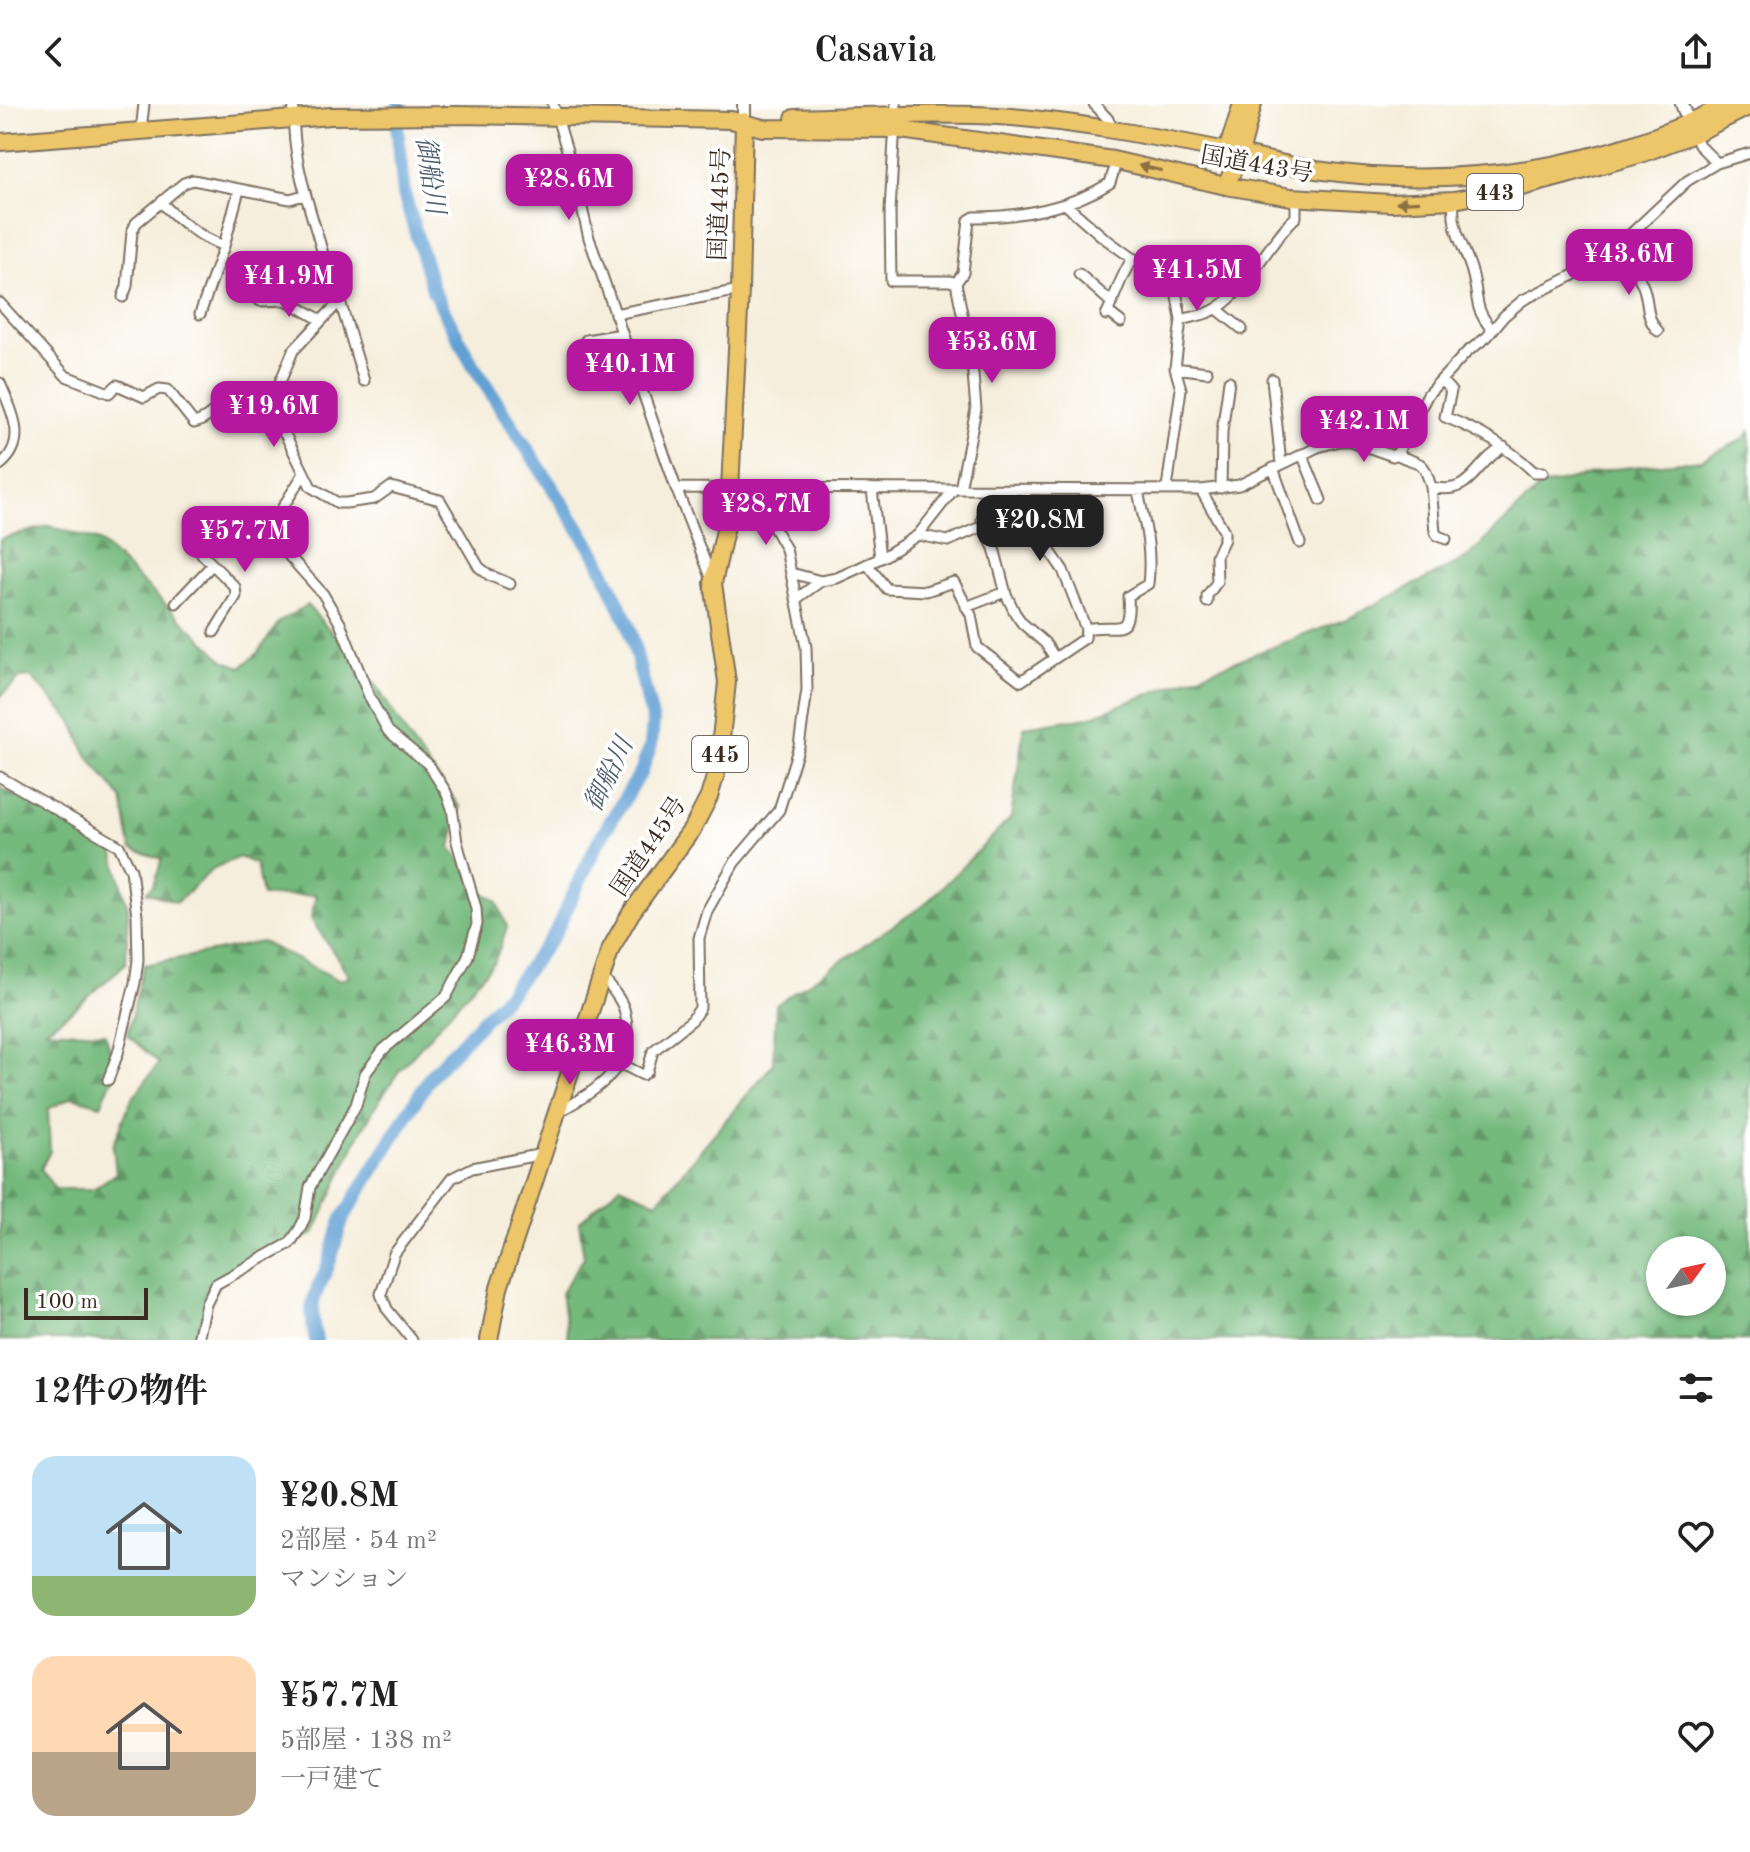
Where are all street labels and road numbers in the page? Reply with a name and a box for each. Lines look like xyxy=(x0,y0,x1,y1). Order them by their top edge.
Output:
street label: 国道443号 xyxy=(1199,141,1315,188)
street label: 国道445号 xyxy=(704,147,735,261)
road number: 443 xyxy=(1467,174,1523,210)
road number: 445 xyxy=(692,736,748,772)
street label: 国道445号 xyxy=(605,792,691,901)

